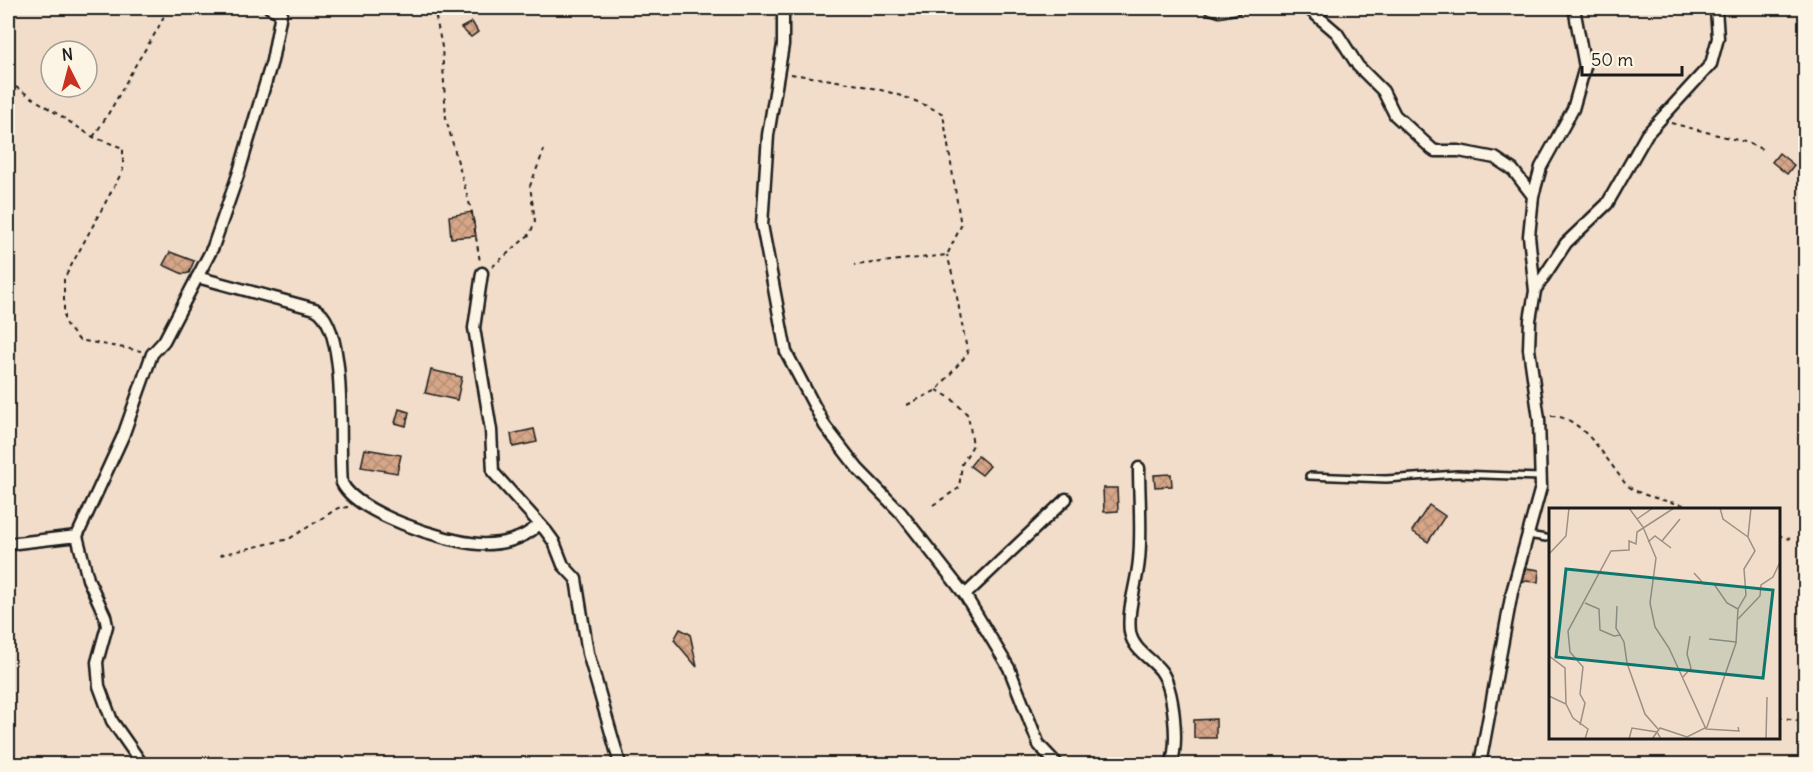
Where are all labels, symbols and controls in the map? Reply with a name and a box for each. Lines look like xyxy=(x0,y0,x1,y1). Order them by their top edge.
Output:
north arrow xyxy=(39,39,99,99)
scale bar xyxy=(1582,39,1682,77)
text: N xyxy=(61,44,74,65)
text: 50 m xyxy=(1591,48,1633,71)
inset map xyxy=(1549,508,1780,739)

